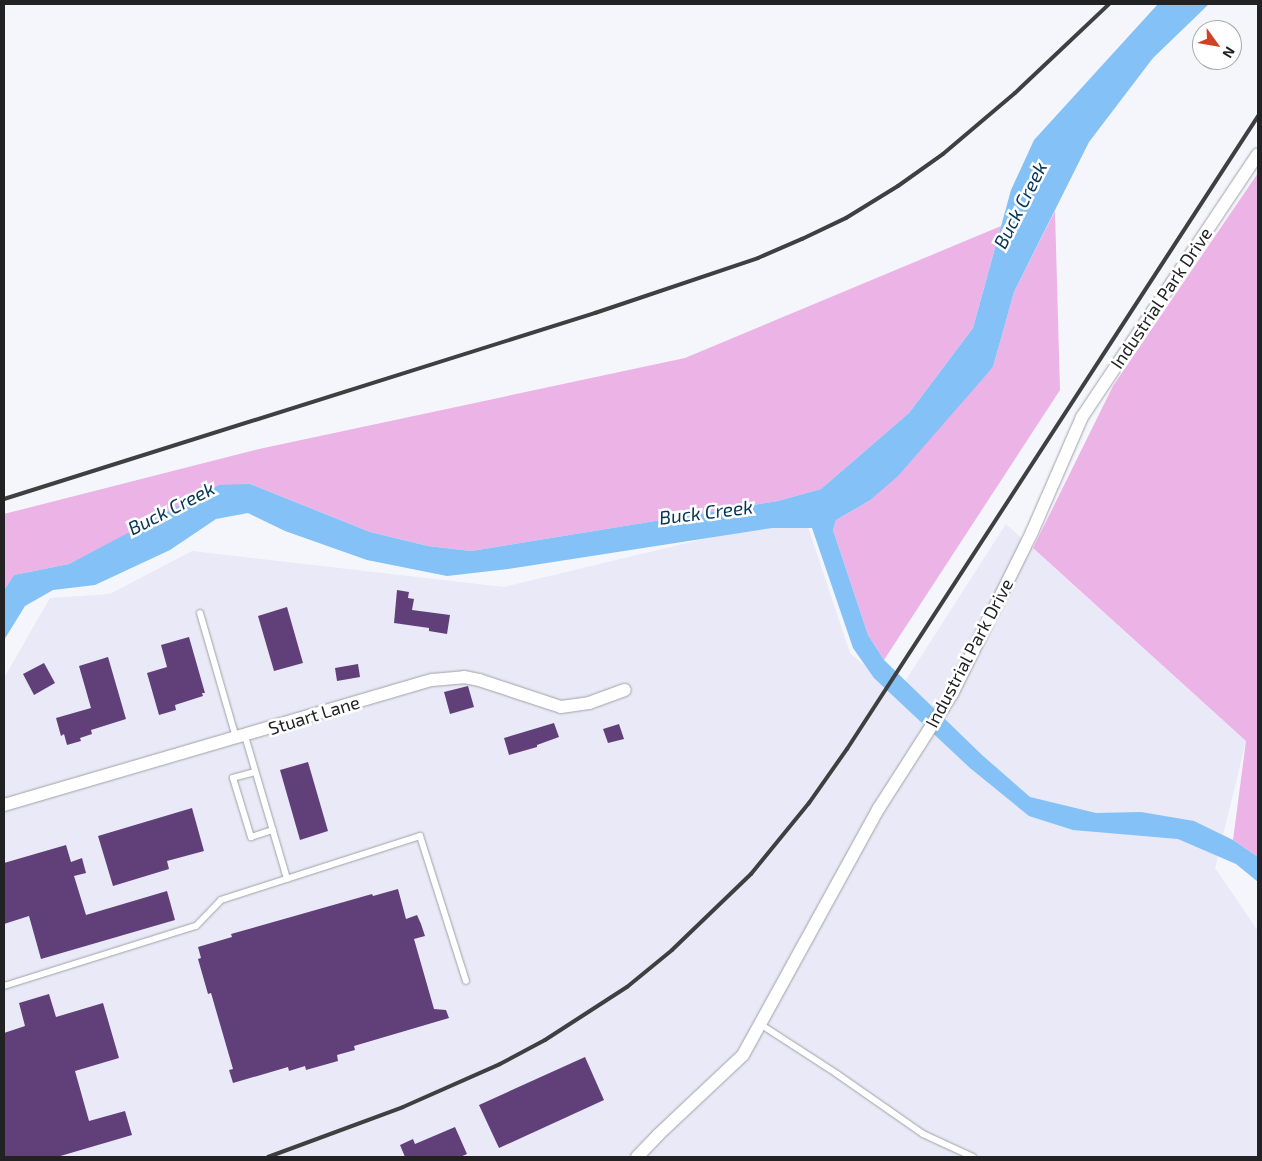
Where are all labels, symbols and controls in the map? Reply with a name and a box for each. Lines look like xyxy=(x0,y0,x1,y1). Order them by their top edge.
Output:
north arrow xyxy=(1192,20,1242,70)
text: N xyxy=(1219,44,1239,61)
water label: Buck Creek xyxy=(988,158,1052,252)
street label: Industrial Park Drive xyxy=(1106,223,1216,373)
water label: Buck Creek xyxy=(124,476,218,540)
water label: Buck Creek xyxy=(658,495,754,529)
street label: Industrial Park Drive xyxy=(920,575,1018,731)
street label: Stuart Lane xyxy=(266,691,362,739)

